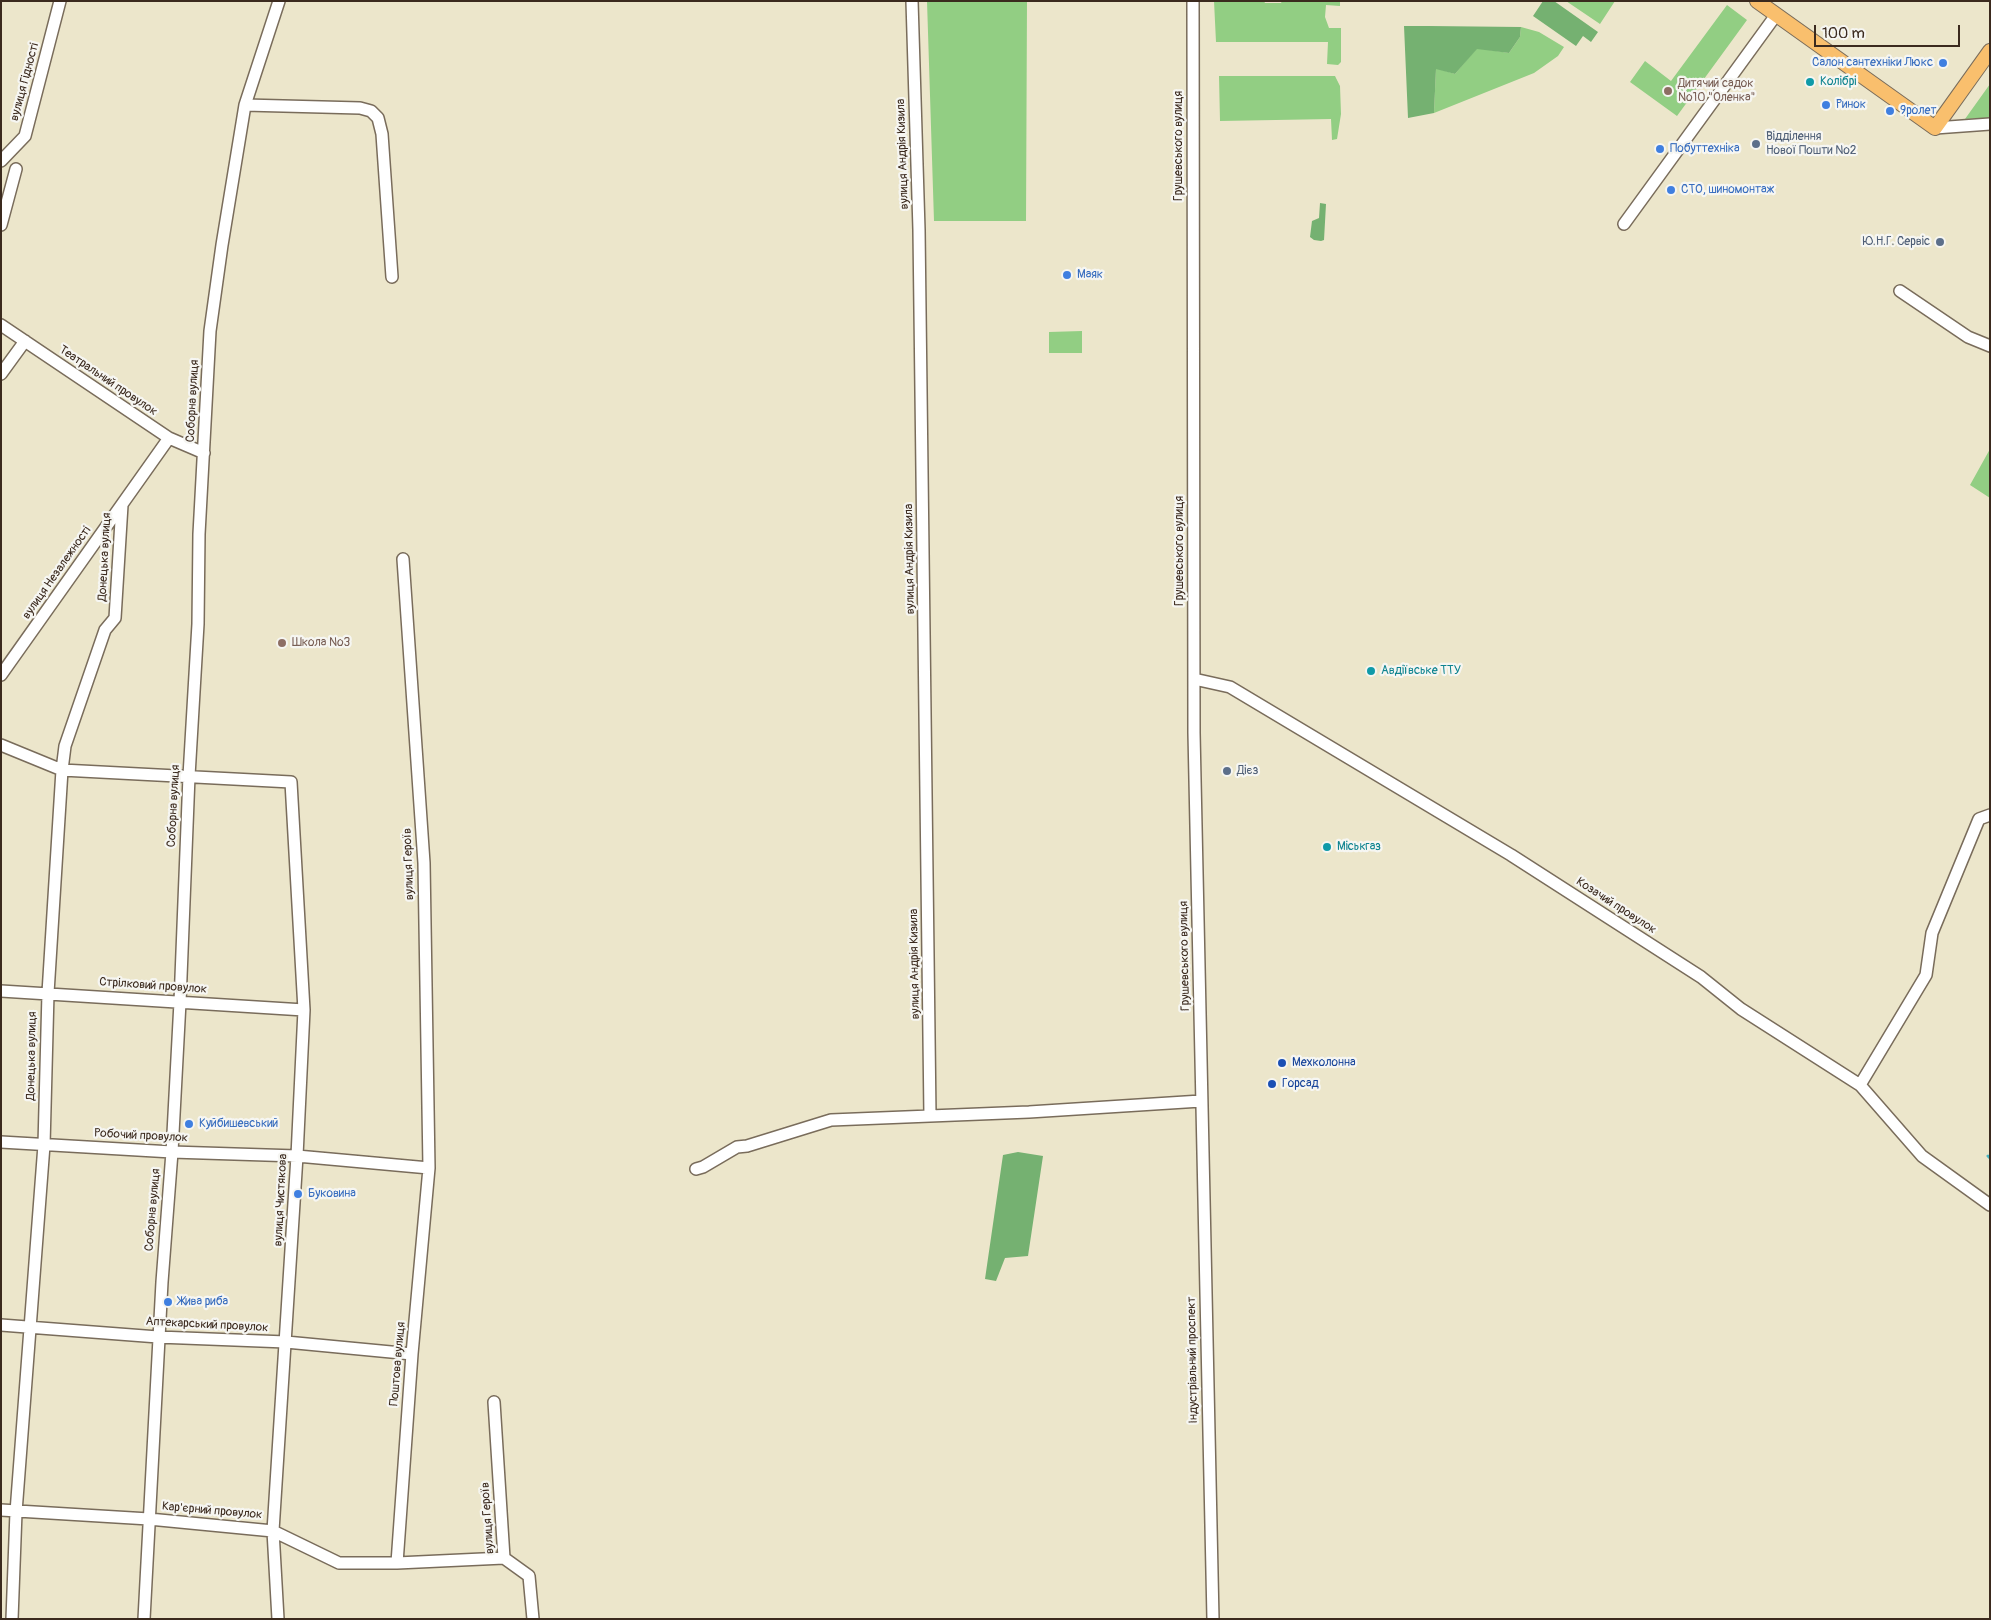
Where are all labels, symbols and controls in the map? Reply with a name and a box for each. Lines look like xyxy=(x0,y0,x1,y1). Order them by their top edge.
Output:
scale bar xyxy=(1816,15,1962,47)
text: 100 m xyxy=(1822,24,1865,43)
street label: вулиця Гідності xyxy=(8,42,42,122)
place label: Салон сантехніки Люкс xyxy=(1812,56,1933,70)
marker: Салон сантехніки Люкс xyxy=(1937,57,1949,69)
place label: Колібрі xyxy=(1820,75,1856,89)
marker: Колібрі xyxy=(1804,76,1816,88)
place label: Дитячий садок №10 "Оленка" xyxy=(1678,77,1755,105)
marker: Дитячий садок №10 "Оленка" xyxy=(1662,85,1674,97)
street label: Грушевського вулиця xyxy=(1172,91,1186,201)
street label: вулиця Андрія Кизила xyxy=(894,98,912,210)
place label: Ринок xyxy=(1836,98,1866,112)
marker: Ринок xyxy=(1820,99,1832,111)
place label: 9ролет xyxy=(1900,104,1937,118)
marker: 9ролет xyxy=(1884,105,1896,117)
place label: Відділення Нової Пошти №2 xyxy=(1766,130,1856,158)
marker: Відділення Нової Пошти №2 xyxy=(1750,138,1762,150)
place label: Побуттехніка xyxy=(1670,142,1739,156)
marker: Побуттехніка xyxy=(1654,143,1666,155)
place label: СТО, шиномонтаж xyxy=(1681,183,1774,197)
marker: СТО, шиномонтаж xyxy=(1665,184,1677,196)
place label: Ю.Н.Г. Сервіс xyxy=(1863,235,1930,249)
marker: Ю.Н.Г. Сервіс xyxy=(1934,236,1946,248)
place label: Маяк xyxy=(1077,268,1103,282)
marker: Маяк xyxy=(1061,269,1073,281)
street label: Театральний провулок xyxy=(56,343,160,419)
street label: Соборна вулиця xyxy=(184,359,202,443)
street label: Грушевського вулиця xyxy=(1173,496,1187,606)
street label: вулиця Андрія Кизила xyxy=(902,504,918,614)
street label: Донецька вулиця xyxy=(95,512,115,602)
street label: вулиця Незалежності xyxy=(20,524,94,622)
place label: Школа №3 xyxy=(292,636,350,650)
marker: Школа №3 xyxy=(276,637,288,649)
place label: Авдіївське ТТУ xyxy=(1381,664,1461,678)
marker: Авдіївське ТТУ xyxy=(1365,665,1377,677)
street label: Соборна вулиця xyxy=(165,764,183,848)
place label: Дієз xyxy=(1237,764,1259,778)
marker: Дієз xyxy=(1221,765,1233,777)
street label: вулиця Героїв xyxy=(401,828,417,900)
place label: Міськгаз xyxy=(1337,840,1381,854)
marker: Міськгаз xyxy=(1321,841,1333,853)
street label: Козачий провулок xyxy=(1573,875,1659,937)
street label: Грушевського вулиця xyxy=(1177,901,1193,1011)
street label: вулиця Андрія Кизила xyxy=(907,909,923,1019)
street label: Стрілковий провулок xyxy=(99,975,207,997)
street label: Донецька вулиця xyxy=(24,1011,40,1101)
place label: Мехколонна xyxy=(1292,1056,1356,1070)
marker: Мехколонна xyxy=(1276,1057,1288,1069)
place label: Горсад xyxy=(1282,1077,1319,1091)
marker: Горсад xyxy=(1266,1078,1278,1090)
place label: Куйбишевський xyxy=(199,1117,278,1131)
marker: Куйбишевський xyxy=(183,1118,195,1130)
street label: Робочий провулок xyxy=(94,1126,188,1146)
street label: вулиця Чистякова xyxy=(271,1153,291,1247)
street label: Соборна вулиця xyxy=(142,1168,164,1252)
place label: Буковина xyxy=(308,1187,356,1201)
marker: Буковина xyxy=(292,1188,304,1200)
place label: Жива риба xyxy=(178,1295,228,1309)
marker: Жива риба xyxy=(162,1296,174,1308)
street label: Індустріальний проспект xyxy=(1185,1296,1201,1424)
street label: Аптекарський провулок xyxy=(145,1315,269,1335)
street label: Поштова вулиця xyxy=(387,1321,409,1407)
street label: вулиця Героїв xyxy=(478,1481,498,1555)
street label: Кар'єрний провулок xyxy=(161,1499,263,1523)

